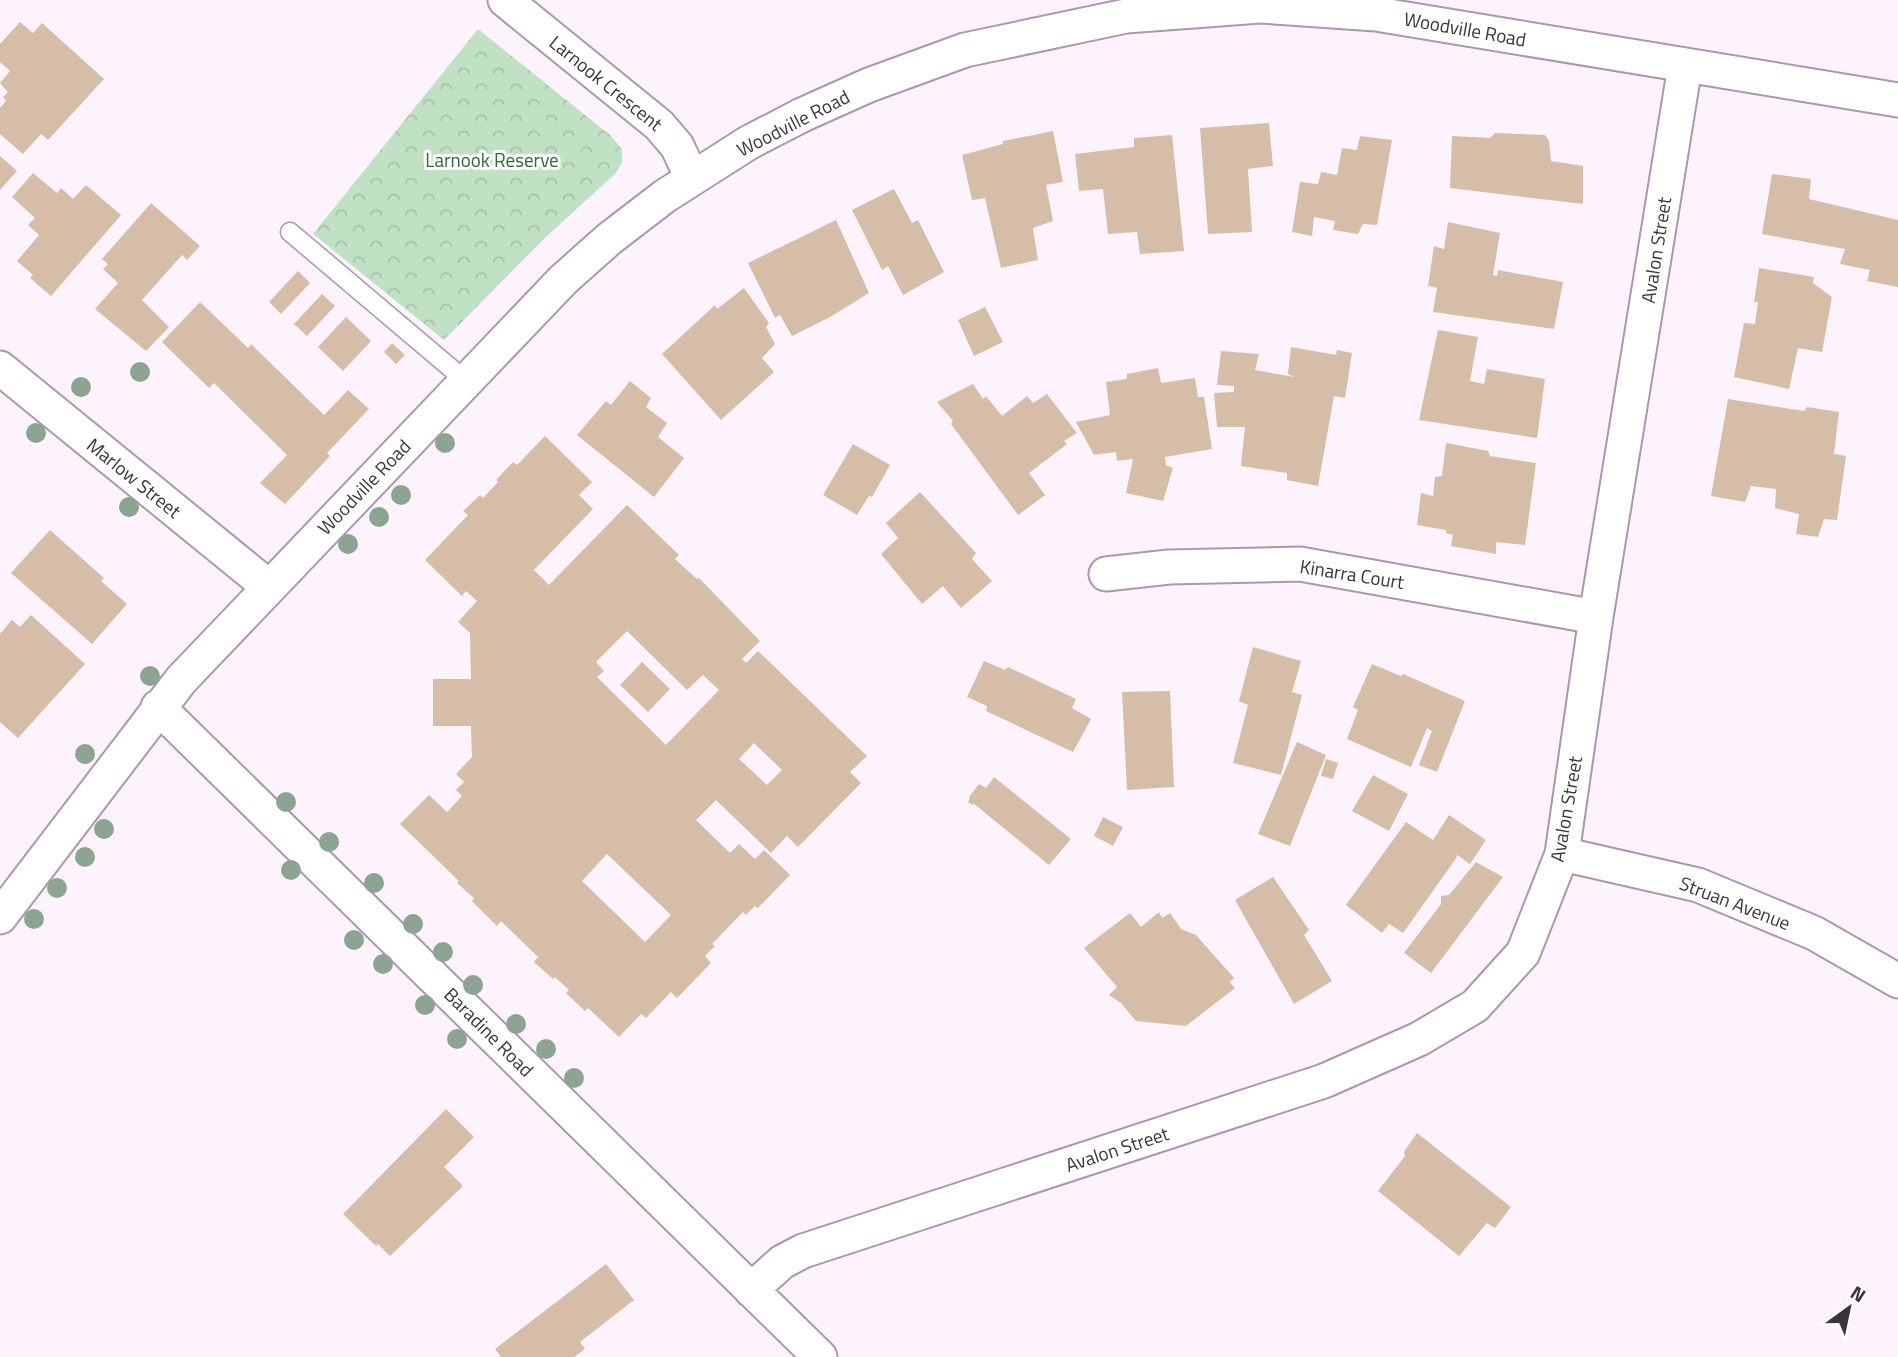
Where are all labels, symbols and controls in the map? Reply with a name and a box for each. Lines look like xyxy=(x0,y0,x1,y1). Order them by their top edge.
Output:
street label: Woodville Road xyxy=(1402,3,1528,54)
street label: Larnook Crescent xyxy=(543,28,669,138)
street label: Woodville Road xyxy=(731,82,854,164)
park label: Larnook Reserve xyxy=(425,145,559,174)
street label: Avalon Street xyxy=(1633,194,1678,305)
street label: Marlow Street xyxy=(81,430,188,525)
street label: Woodville Road xyxy=(310,432,417,541)
street label: Kinarra Court xyxy=(1298,551,1407,596)
street label: Avalon Street xyxy=(1542,753,1589,864)
street label: Struan Avenue xyxy=(1675,868,1795,937)
street label: Baradine Road xyxy=(438,980,541,1083)
street label: Avalon Street xyxy=(1061,1118,1173,1179)
north arrow xyxy=(1814,1273,1884,1343)
text: N xyxy=(1845,1278,1872,1309)

